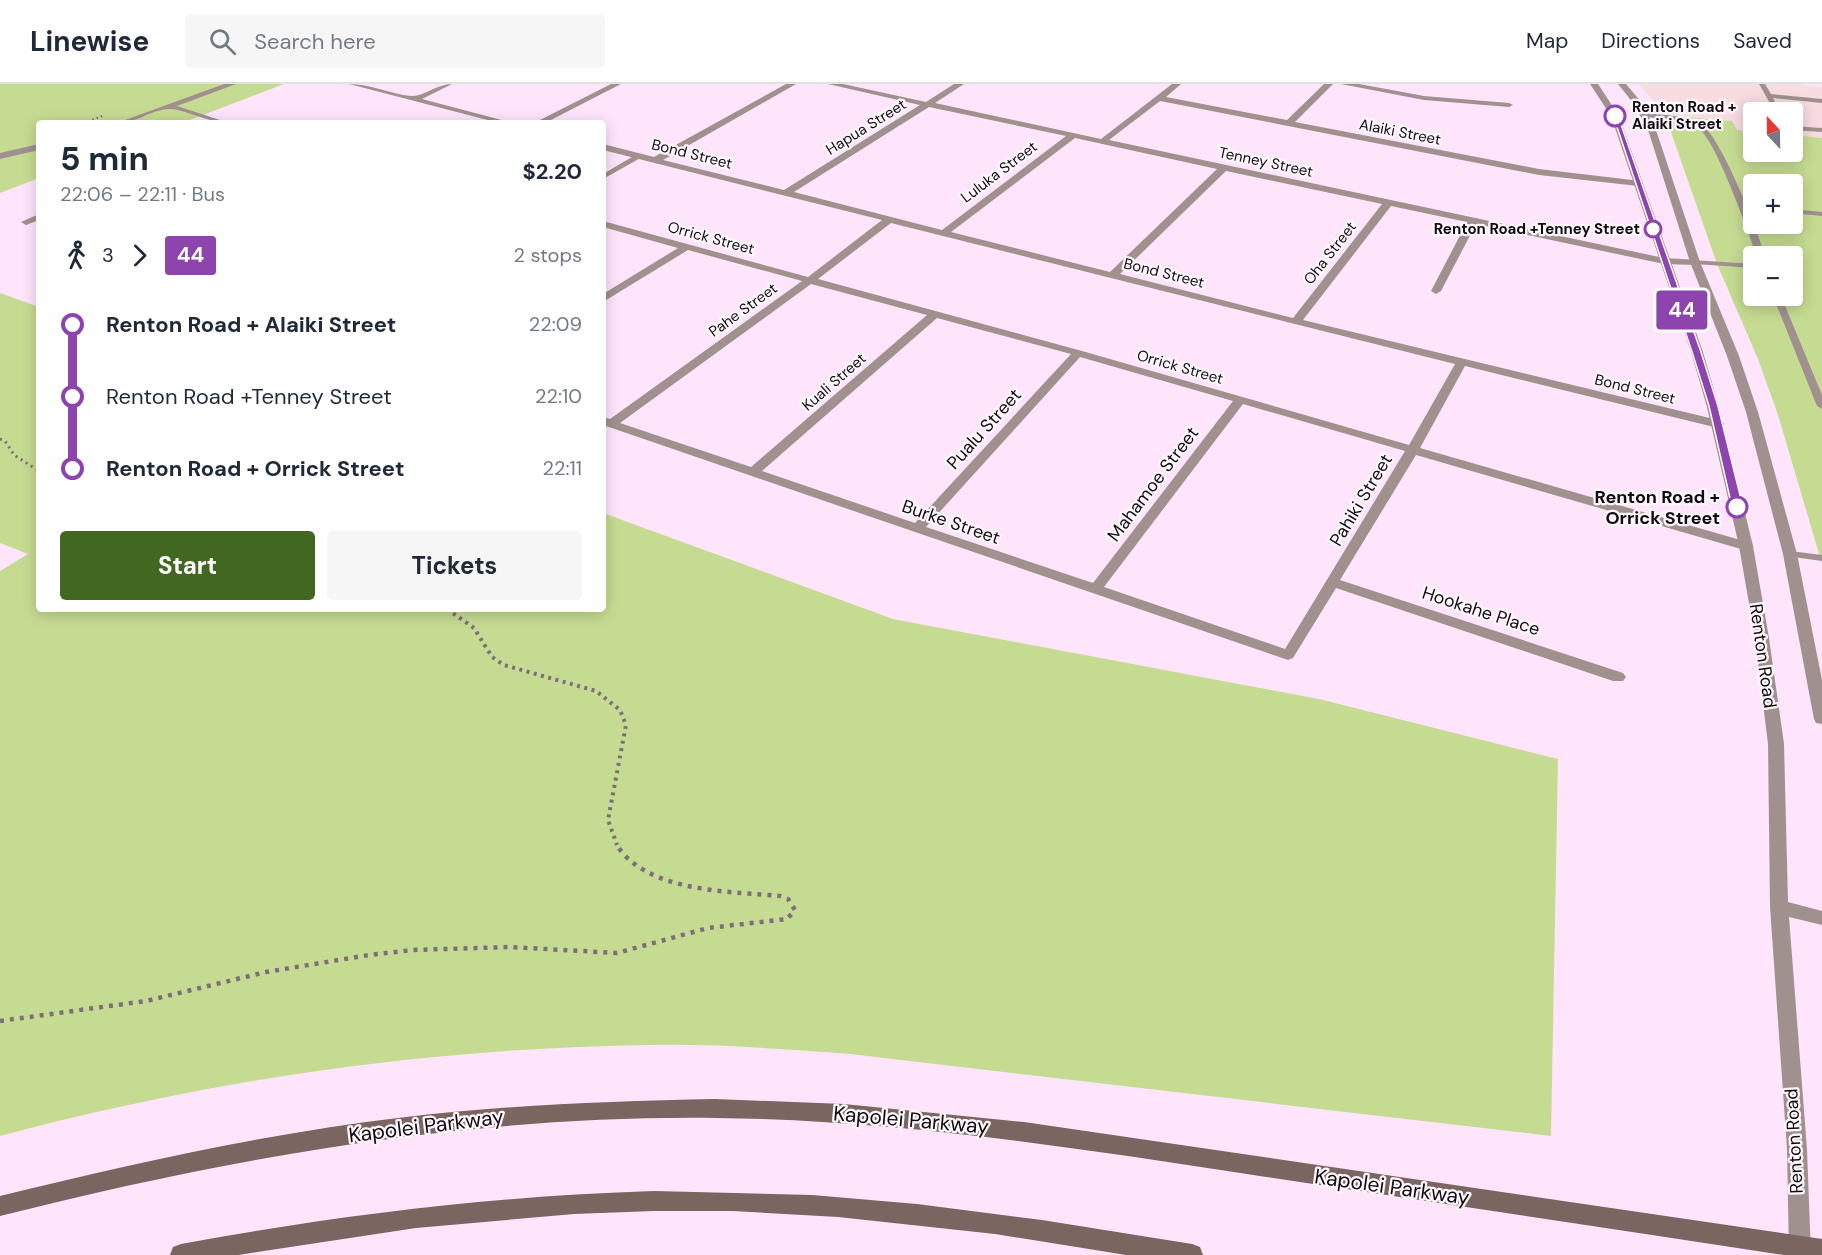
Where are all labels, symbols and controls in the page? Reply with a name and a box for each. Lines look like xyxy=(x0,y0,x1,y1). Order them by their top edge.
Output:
search box xyxy=(185,14,605,68)
text: Linewise xyxy=(30,23,149,60)
icon: search xyxy=(206,25,239,58)
text: Search here xyxy=(254,27,376,56)
text: Map xyxy=(1526,27,1568,55)
text: Directions xyxy=(1601,27,1700,55)
text: Saved xyxy=(1733,27,1792,55)
street label: Hapua Street xyxy=(822,94,910,160)
place label: Renton Road + Alaiki Street xyxy=(1632,97,1737,134)
north arrow xyxy=(1743,102,1803,162)
map controls xyxy=(1743,102,1803,306)
marker: Renton Road + Alaiki Street xyxy=(1604,105,1626,127)
street label: Alaiki Street xyxy=(1357,114,1443,150)
street label: Bond Street xyxy=(650,134,735,174)
text: 5 min xyxy=(60,137,149,180)
street label: Luluka Street xyxy=(957,137,1041,207)
street label: Tenney Street xyxy=(1217,142,1315,182)
text: $2.20 xyxy=(522,157,582,186)
button: + xyxy=(1743,174,1803,234)
text: 22:06 – 22:11 · Bus xyxy=(60,181,225,207)
street label: Orrick Street xyxy=(665,217,757,259)
street label: Oha Street xyxy=(1299,217,1361,289)
place label: Renton Road +Tenney Street xyxy=(1434,219,1640,239)
marker: Renton Road +Tenney Street xyxy=(1644,220,1662,238)
icon: walk xyxy=(60,239,93,272)
icon: forward xyxy=(123,239,156,272)
text: 44 xyxy=(177,241,204,269)
text: 3 xyxy=(102,242,114,268)
text: 2 stops xyxy=(514,242,582,268)
button: − xyxy=(1743,246,1803,306)
street label: Bond Street xyxy=(1122,253,1207,293)
street label: Pahe Street xyxy=(705,278,781,342)
line badge: 44 xyxy=(1655,290,1709,330)
text: 44 xyxy=(1668,296,1696,324)
text: Renton Road + Alaiki Street xyxy=(106,310,396,339)
text: 22:09 xyxy=(529,311,582,337)
street label: Orrick Street xyxy=(1134,345,1226,389)
street label: Kuali Street xyxy=(798,349,870,415)
street label: Bond Street xyxy=(1593,369,1678,409)
text: Renton Road +Tenney Street xyxy=(106,382,392,411)
text: 22:10 xyxy=(535,383,582,409)
street label: Pualu Street xyxy=(941,384,1027,474)
street label: Mahamoe Street xyxy=(1102,422,1204,546)
street label: Pahiki Street xyxy=(1324,449,1398,551)
text: Renton Road + Orrick Street xyxy=(106,454,404,483)
text: 22:11 xyxy=(542,455,582,481)
place label: Renton Road + Orrick Street xyxy=(1595,485,1720,530)
street label: Burke Street xyxy=(899,494,1003,550)
marker: Renton Road + Orrick Street xyxy=(1726,496,1748,518)
button: Start xyxy=(60,531,315,600)
button: Tickets xyxy=(327,531,582,600)
street label: Hookahe Place xyxy=(1419,581,1543,641)
street label: Renton Road xyxy=(1744,602,1782,710)
street label: Renton Road xyxy=(1779,1088,1809,1194)
street label: Kapolei Parkway xyxy=(832,1099,990,1141)
street label: Kapolei Parkway xyxy=(347,1103,505,1149)
street label: Kapolei Parkway xyxy=(1313,1162,1471,1212)

